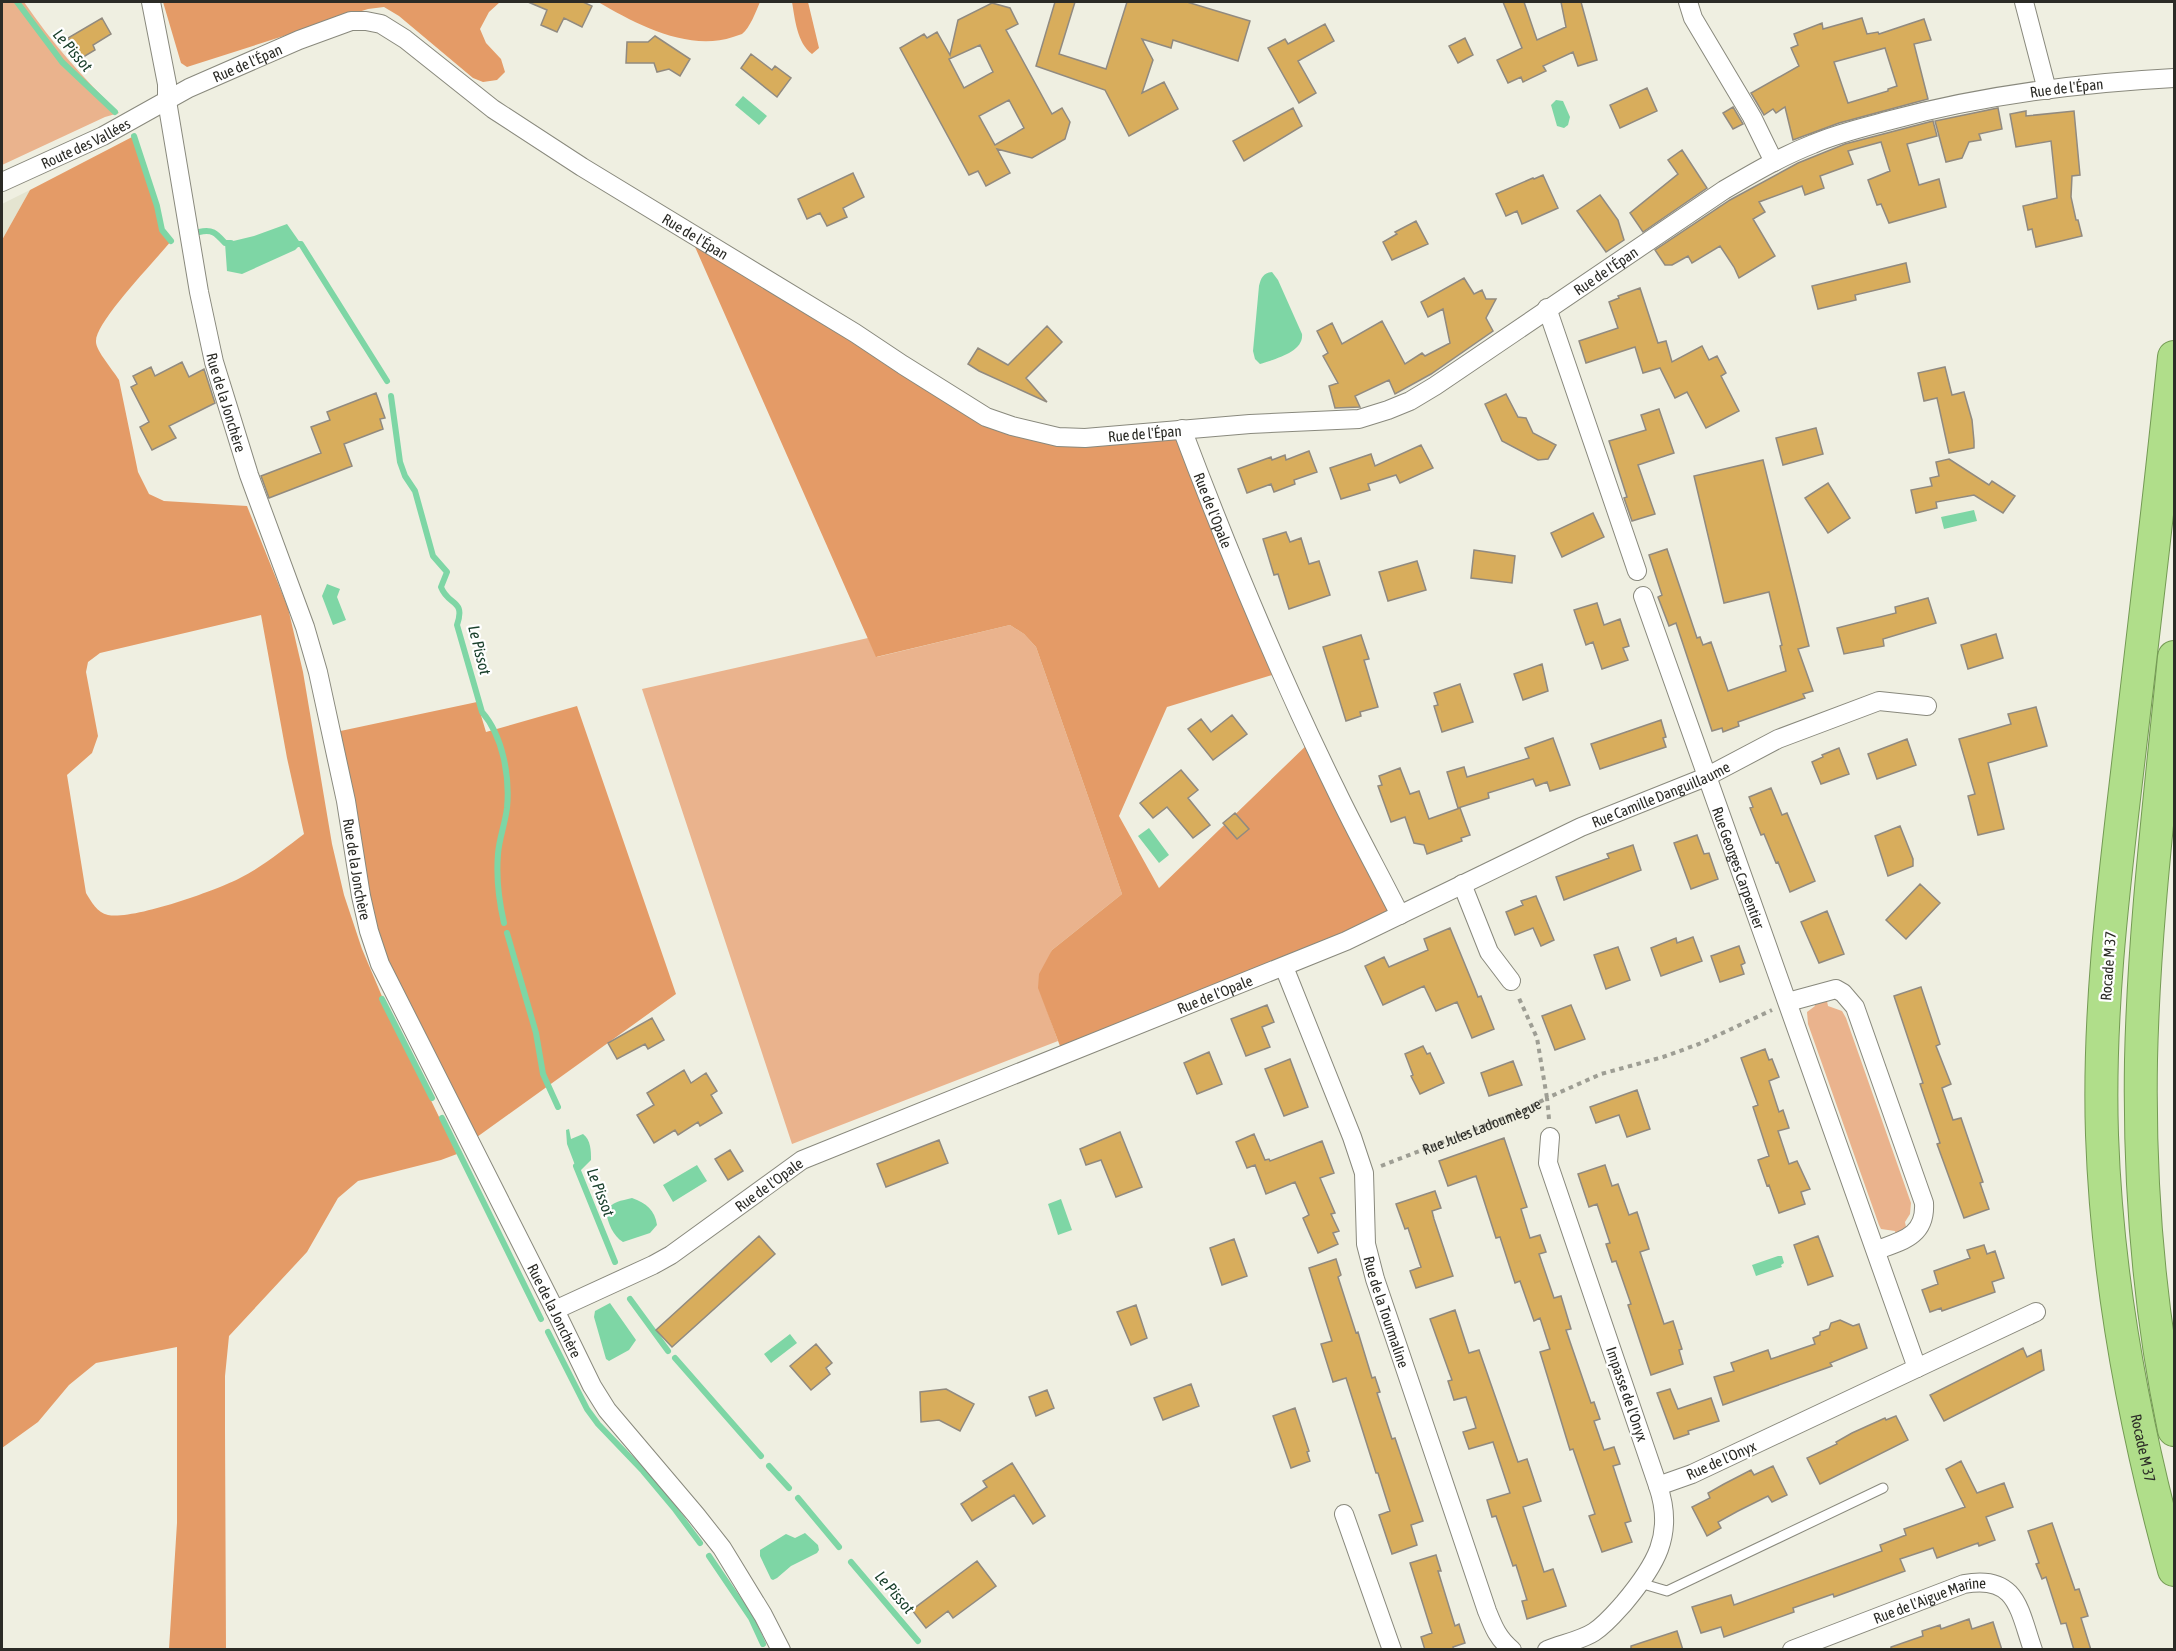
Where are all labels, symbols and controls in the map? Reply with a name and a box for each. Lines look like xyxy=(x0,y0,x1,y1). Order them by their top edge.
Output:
water label: Le Pissot xyxy=(50,25,97,75)
street label: Rue de l'Épan xyxy=(210,40,284,85)
street label: Rue de l'Épan xyxy=(2029,75,2104,100)
street label: Route des Vallées xyxy=(38,114,133,172)
street label: Rue de l'Épan xyxy=(660,210,732,262)
street label: Rue de l'Épan xyxy=(1570,243,1641,298)
street label: Rue de la Jonchère xyxy=(204,351,250,454)
street label: Rue de l'Épan xyxy=(1107,421,1182,445)
street label: Rue de l'Opale xyxy=(1191,470,1236,550)
water label: Le Pissot xyxy=(465,623,495,677)
street label: Rue Camille Danguillaume xyxy=(1589,757,1733,830)
street label: Rue Georges Carpentier xyxy=(1709,804,1769,931)
street label: Rue de la Jonchère xyxy=(340,817,375,922)
street label: Rocade M 37 xyxy=(2097,931,2119,1001)
street label: Rue de l'Opale xyxy=(1174,971,1255,1017)
street label: Rue Jules Ladoumègue xyxy=(1420,1095,1544,1158)
street label: Rue de l'Opale xyxy=(731,1154,806,1214)
water label: Le Pissot xyxy=(584,1165,619,1219)
street label: Rue de la Tourmaline xyxy=(1361,1254,1413,1370)
street label: Rue de la Jonchère xyxy=(524,1261,585,1360)
street label: Impasse de l'Onyx xyxy=(1603,1344,1651,1444)
street label: Rocade M 37 xyxy=(2128,1412,2160,1484)
street label: Rue de l'Onyx xyxy=(1684,1437,1758,1483)
water label: Le Pissot xyxy=(872,1567,919,1617)
street label: Rue de l'Aigue Marine xyxy=(1871,1574,1986,1627)

